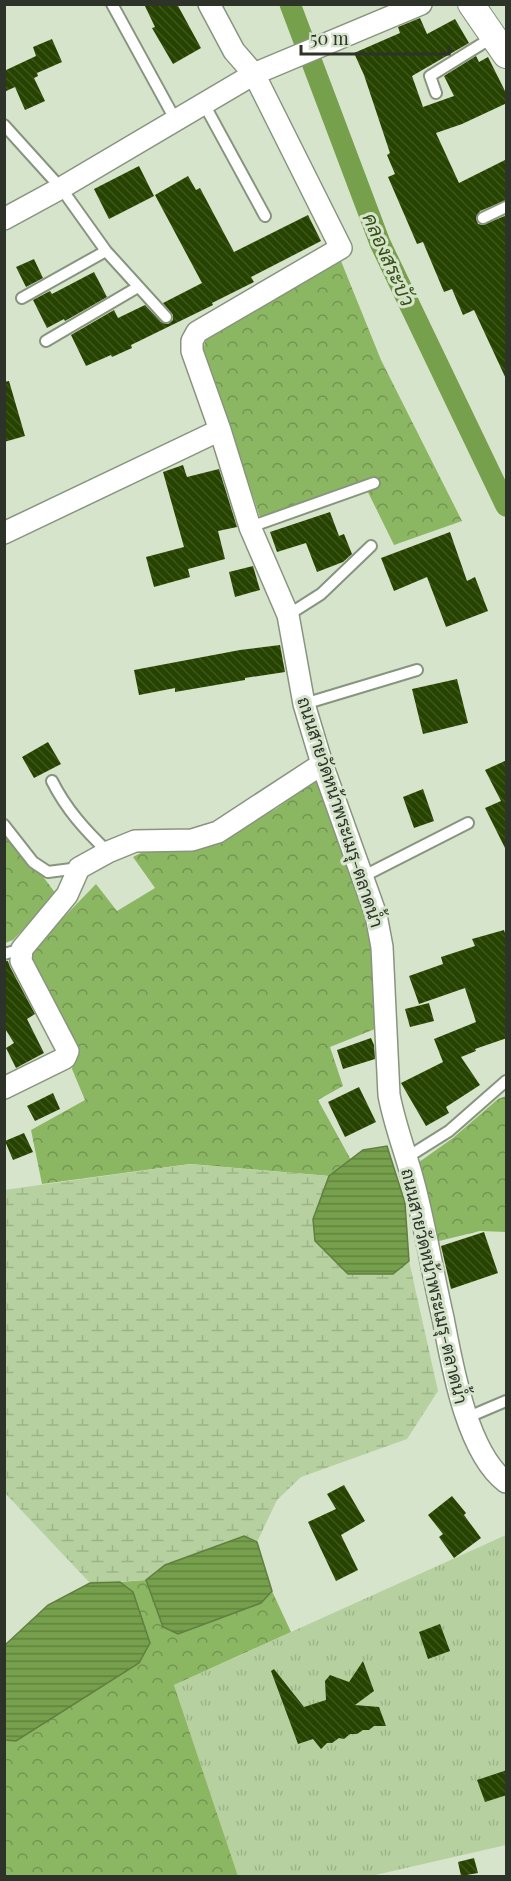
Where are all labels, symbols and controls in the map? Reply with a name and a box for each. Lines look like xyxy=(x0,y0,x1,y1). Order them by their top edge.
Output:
scale bar xyxy=(301,18,450,56)
text: 50 m xyxy=(310,26,349,50)
water label: คลองสระบัว xyxy=(357,208,423,310)
street label: ถนนสายวัดหน้าพระเมรุ-ตลาดน้ำ xyxy=(291,693,392,931)
street label: ถนนสายวัดหน้าพระเมรุ-ตลาดน้ำ xyxy=(395,1165,477,1406)

